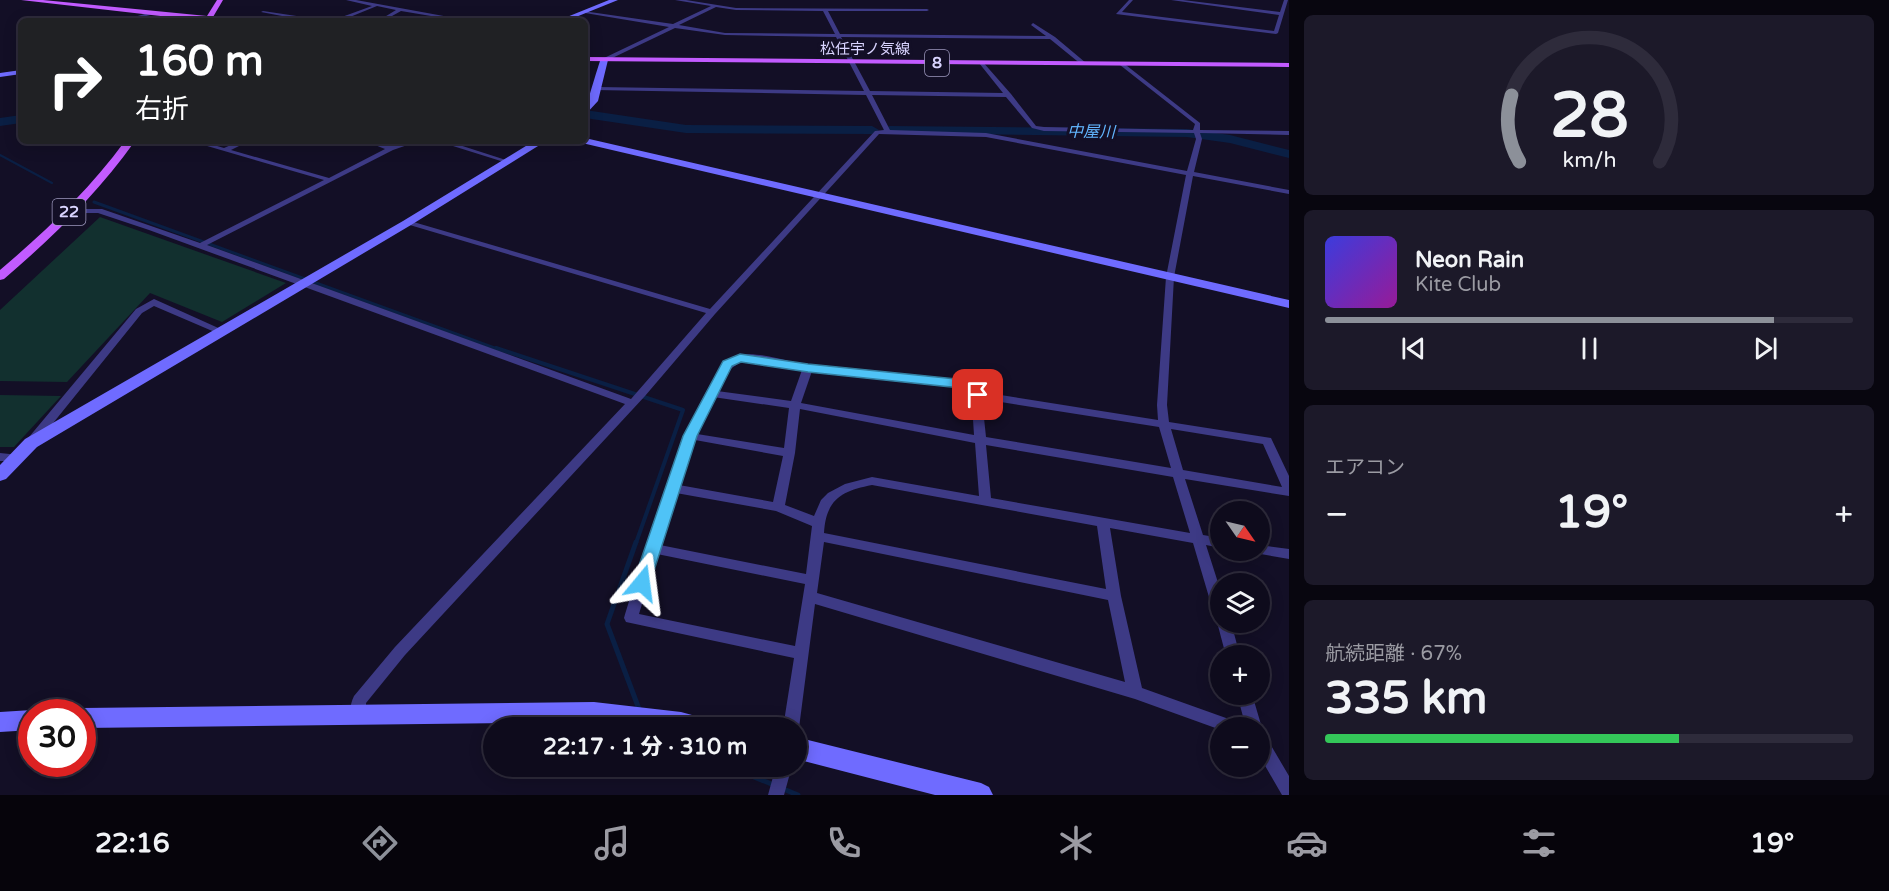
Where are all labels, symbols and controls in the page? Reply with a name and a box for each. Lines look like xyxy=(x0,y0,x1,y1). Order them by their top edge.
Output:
text: 160 m xyxy=(135,36,264,87)
street label: 松任宇ノ気線 xyxy=(820,40,910,58)
icon: right xyxy=(36,42,114,120)
road number: 8 xyxy=(925,50,949,76)
text: 28 xyxy=(1550,79,1628,154)
text: 右折 xyxy=(135,93,189,126)
water label: 中屋川 xyxy=(1067,122,1117,142)
text: km/h xyxy=(1562,147,1616,173)
road number: 22 xyxy=(52,199,86,225)
text: Neon Rain xyxy=(1415,247,1524,273)
text: Kite Club xyxy=(1415,273,1501,297)
icon: previous xyxy=(1397,332,1430,365)
icon: pause xyxy=(1573,332,1606,365)
icon: next xyxy=(1749,332,1782,365)
pin xyxy=(952,369,1003,420)
icon: arrive xyxy=(961,378,994,411)
text: エアコン xyxy=(1325,456,1405,480)
text: 19° xyxy=(1555,486,1628,540)
text: − xyxy=(1325,495,1349,534)
text: + xyxy=(1834,495,1853,534)
north arrow xyxy=(1210,501,1270,561)
map controls xyxy=(1210,501,1270,777)
position arrow xyxy=(610,551,674,615)
button: layers xyxy=(1210,573,1270,633)
text: 航続距離 · 67% xyxy=(1325,642,1462,666)
button: + xyxy=(1210,645,1270,705)
text: 335 km xyxy=(1325,672,1487,726)
speed limit sign: 30 xyxy=(18,699,96,777)
button: − xyxy=(1210,717,1270,777)
text: 22:17 · 1 分 · 310 m xyxy=(543,734,747,760)
icon: directions xyxy=(359,822,401,864)
icon: music xyxy=(591,822,633,864)
icon: phone xyxy=(823,822,865,864)
icon: climate xyxy=(1055,822,1097,864)
icon: car xyxy=(1286,822,1328,864)
icon: filters xyxy=(1518,822,1560,864)
text: 22:16 xyxy=(95,827,170,860)
text: 19° xyxy=(1750,827,1794,860)

